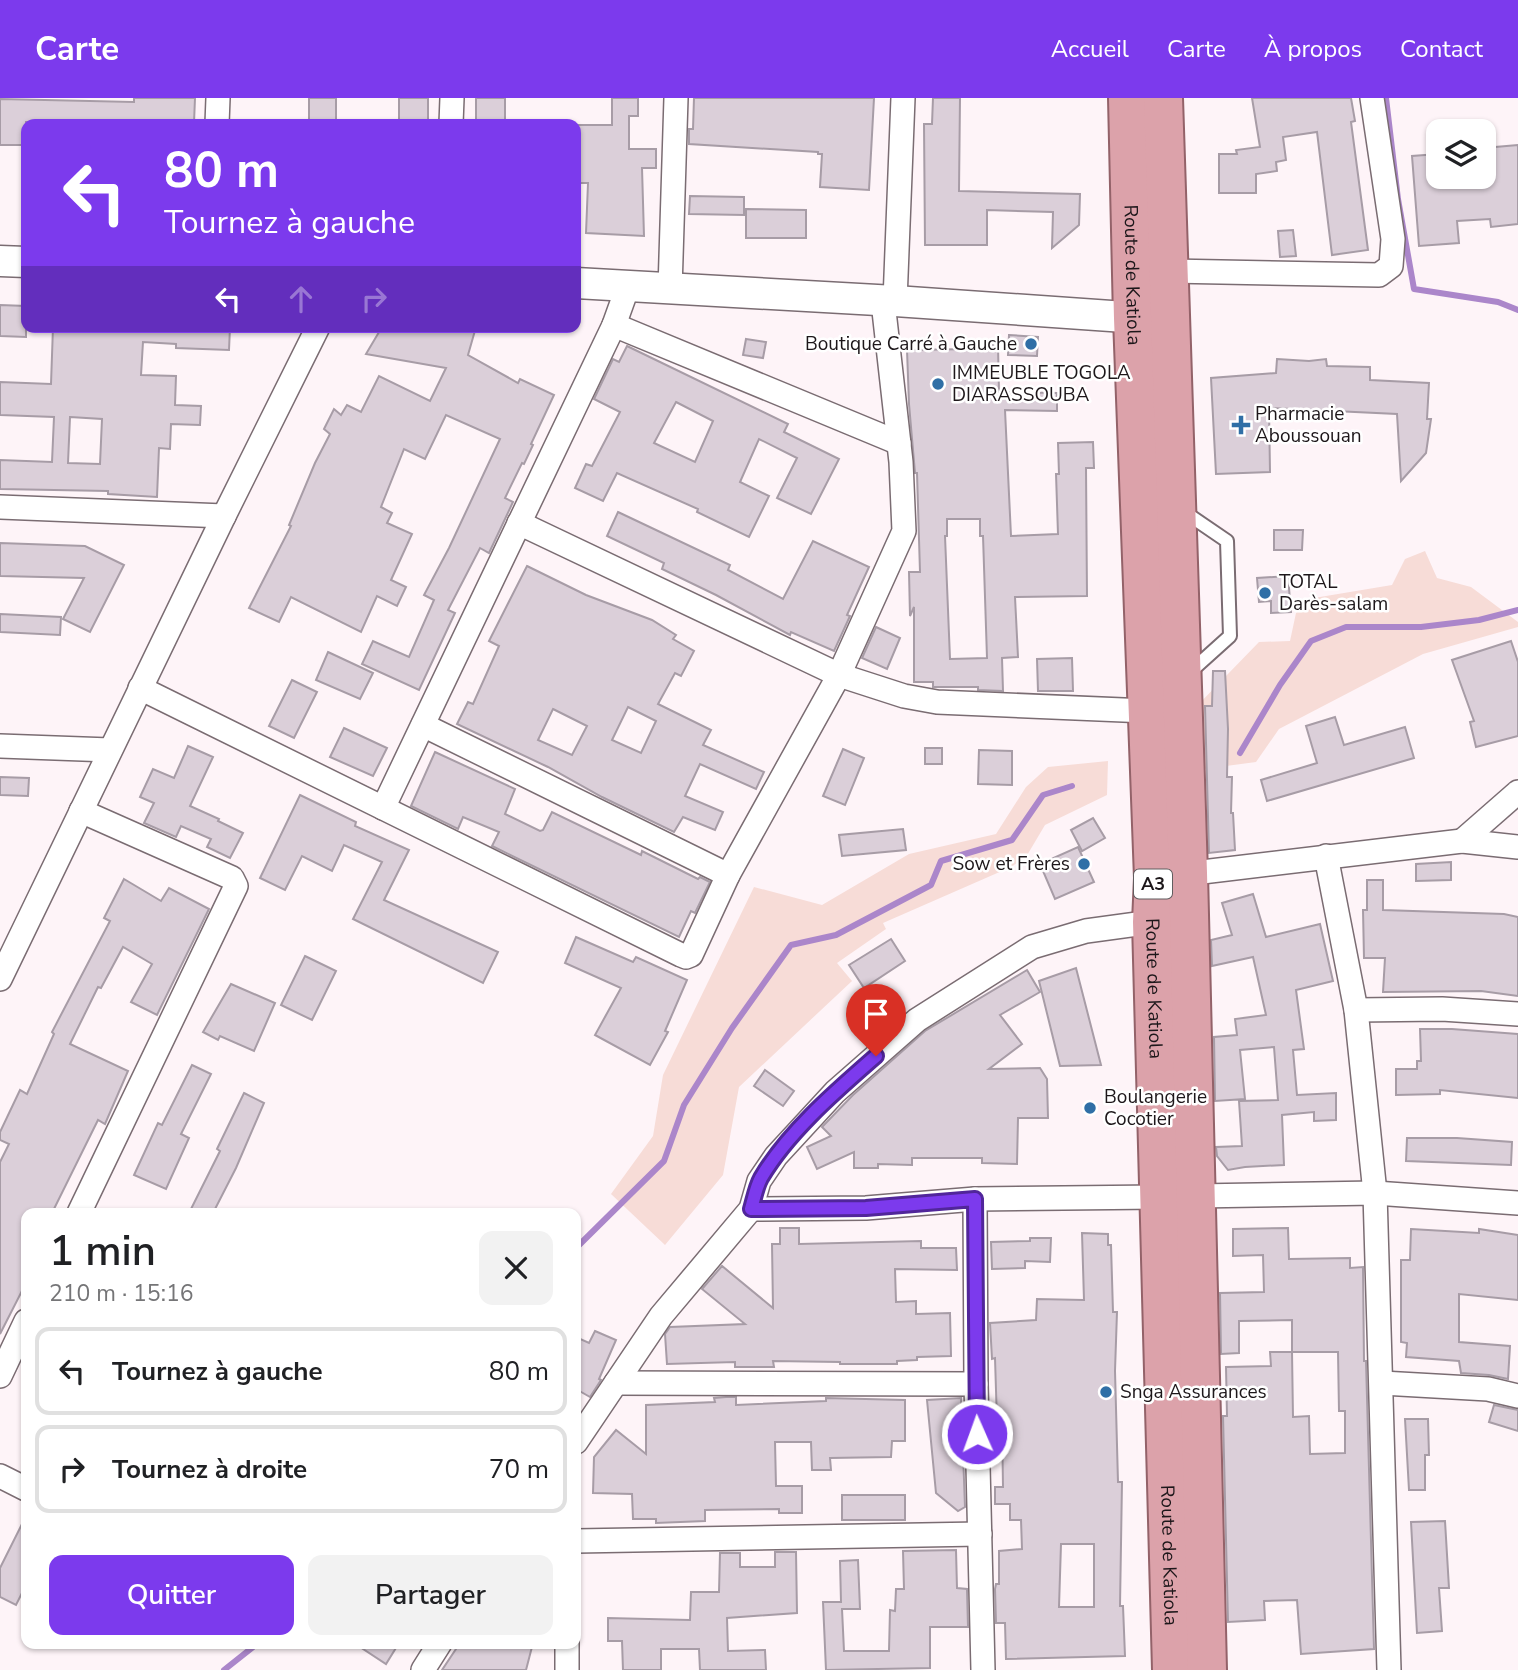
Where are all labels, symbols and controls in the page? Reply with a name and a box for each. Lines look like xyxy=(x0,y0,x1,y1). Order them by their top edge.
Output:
text: Carte xyxy=(35,27,119,72)
text: Accueil xyxy=(1051,33,1129,65)
text: Carte xyxy=(1167,33,1226,65)
text: À propos xyxy=(1264,33,1362,65)
text: Contact xyxy=(1400,33,1483,65)
map controls xyxy=(1426,119,1496,189)
button: layers xyxy=(1426,119,1496,189)
text: 80 m xyxy=(164,137,279,204)
icon: left xyxy=(49,147,140,238)
text: Tournez à gauche xyxy=(164,201,415,244)
street label: Route de Katiola xyxy=(1117,204,1147,346)
icon: left xyxy=(209,280,247,318)
icon: ahead xyxy=(282,280,320,318)
icon: right xyxy=(355,280,393,318)
place label: Boutique Carré à Gauche xyxy=(805,331,1017,357)
marker: Boutique Carré à Gauche xyxy=(1023,336,1039,352)
place label: IMMEUBLE TOGOLA DIARASSOUBA xyxy=(952,360,1131,408)
marker: IMMEUBLE TOGOLA DIARASSOUBA xyxy=(930,376,946,392)
place label: Pharmacie Aboussouan xyxy=(1255,401,1362,449)
marker: Pharmacie Aboussouan xyxy=(1233,417,1249,433)
place label: TOTAL Darès-salam xyxy=(1279,569,1388,617)
marker: TOTAL Darès-salam xyxy=(1257,585,1273,601)
place label: Sow et Frères xyxy=(952,851,1070,877)
marker: Sow et Frères xyxy=(1076,856,1092,872)
road number: A3 xyxy=(1134,870,1172,898)
street label: Route de Katiola xyxy=(1139,918,1169,1059)
pin xyxy=(846,984,906,1056)
icon: arrive xyxy=(857,995,895,1033)
place label: Boulangerie Cocotier xyxy=(1104,1084,1207,1132)
marker: Boulangerie Cocotier xyxy=(1082,1100,1098,1116)
text: 1 min xyxy=(49,1223,156,1280)
button: close xyxy=(479,1231,553,1305)
text: 210 m · 15:16 xyxy=(49,1278,194,1309)
icon: left xyxy=(53,1352,91,1390)
text: Tournez à gauche xyxy=(112,1354,323,1389)
text: 80 m xyxy=(489,1354,549,1389)
place label: Snga Assurances xyxy=(1120,1379,1267,1405)
marker: Snga Assurances xyxy=(1098,1384,1114,1400)
position arrow xyxy=(940,1397,1014,1471)
icon: right xyxy=(53,1450,91,1488)
text: Tournez à droite xyxy=(112,1452,307,1487)
text: 70 m xyxy=(489,1452,549,1487)
street label: Route de Katiola xyxy=(1154,1485,1184,1626)
button: Quitter xyxy=(49,1555,294,1635)
button: Partager xyxy=(308,1555,553,1635)

